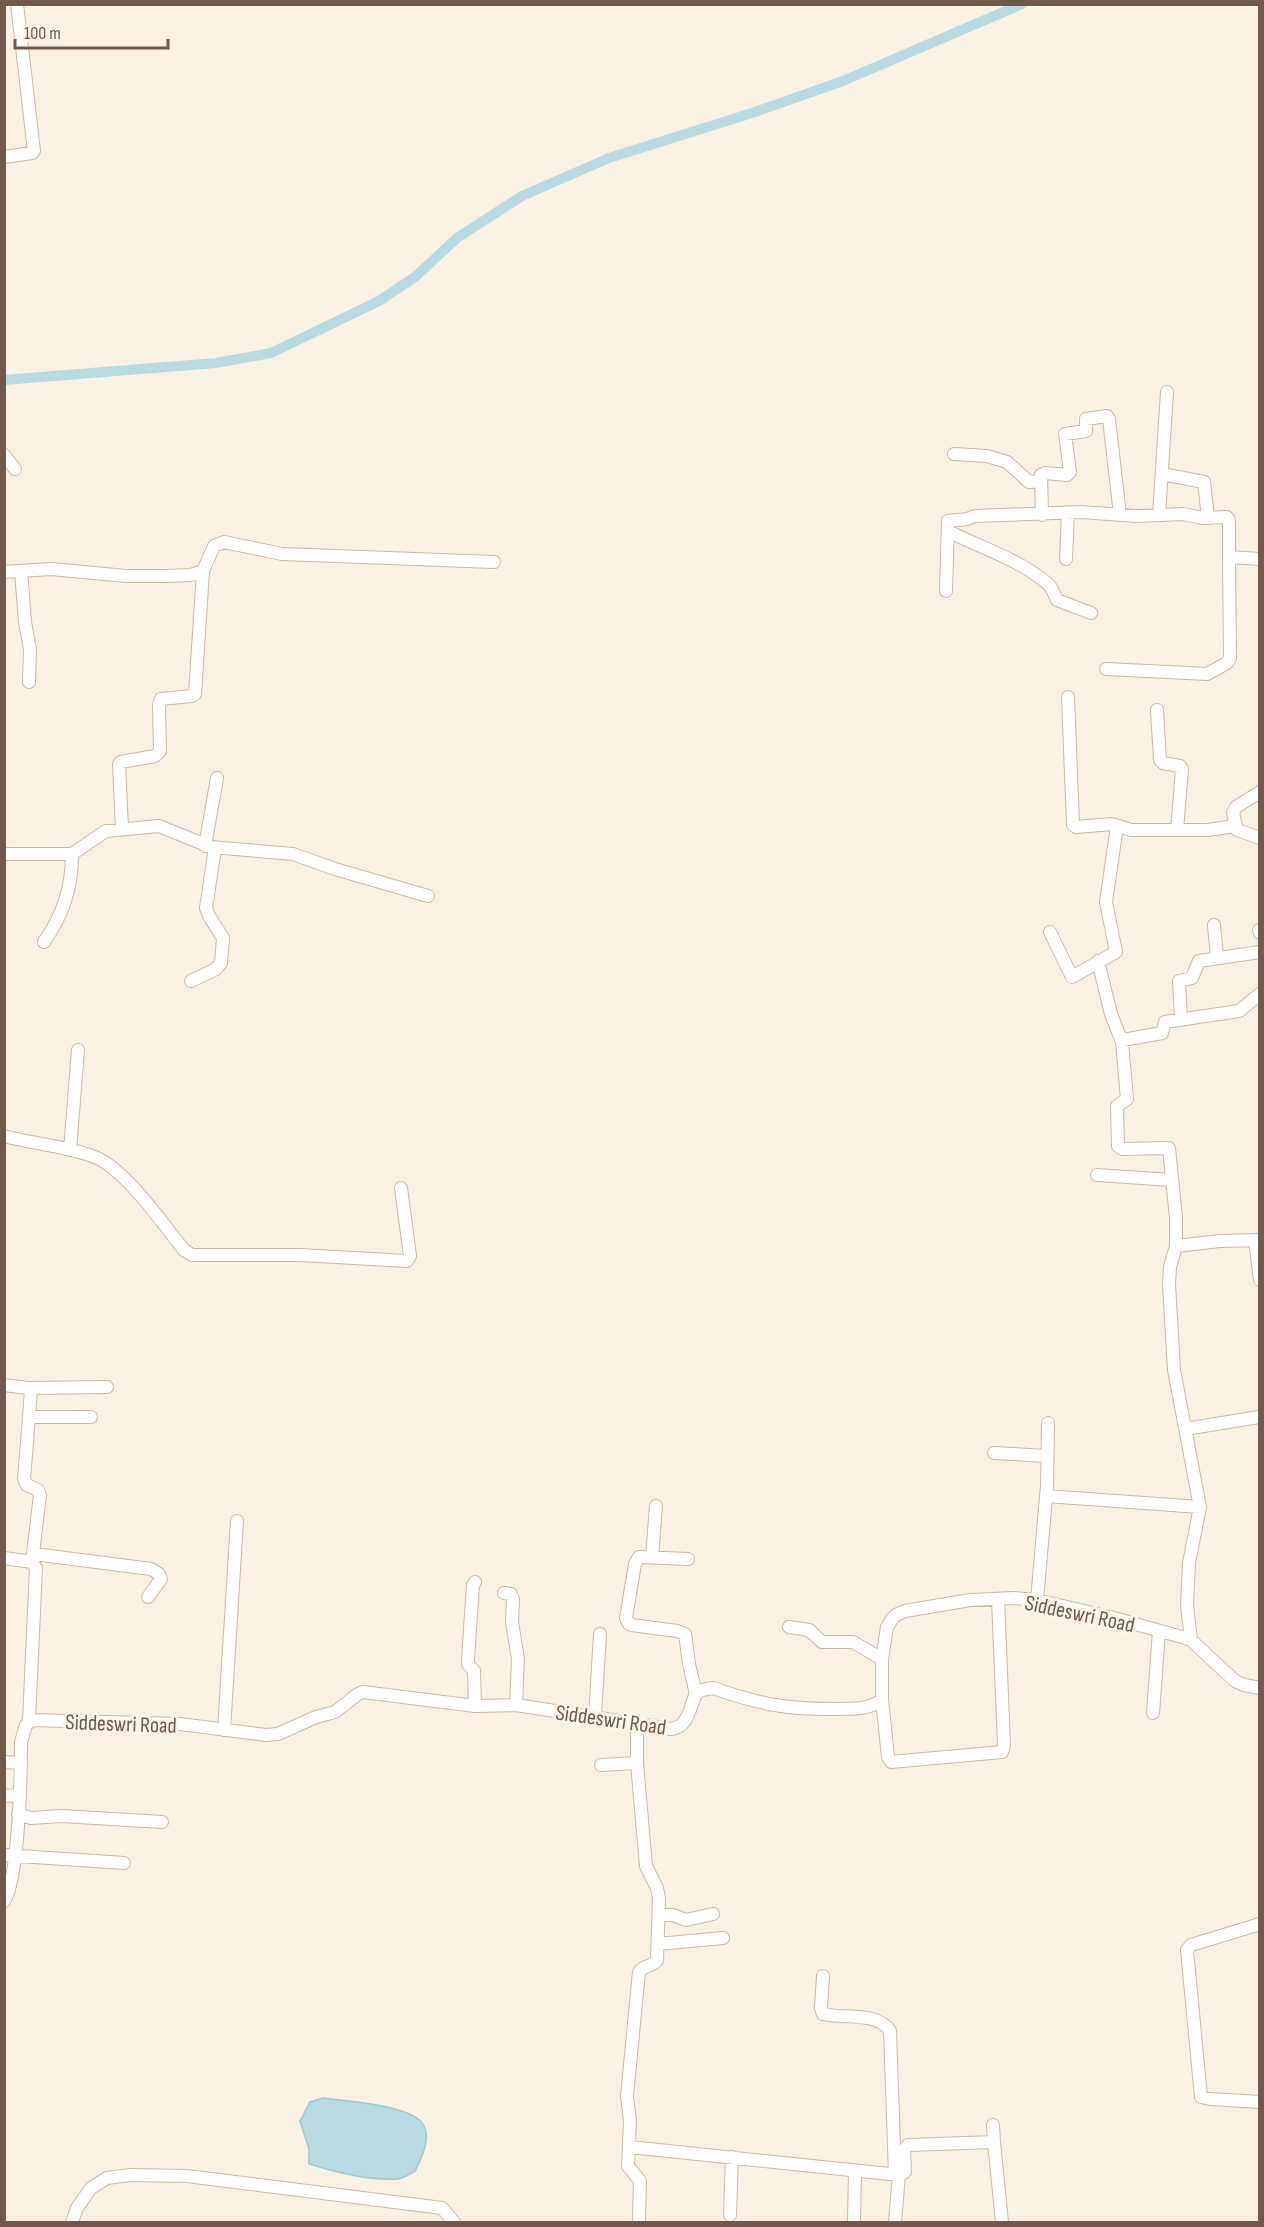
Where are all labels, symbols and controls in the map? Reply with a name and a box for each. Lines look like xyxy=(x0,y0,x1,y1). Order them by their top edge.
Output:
scale bar xyxy=(15,12,168,50)
text: 100 m xyxy=(24,23,61,44)
street label: Siddeswri Road xyxy=(1022,1590,1137,1639)
street label: Siddeswri Road xyxy=(554,1699,668,1742)
street label: Siddeswri Road xyxy=(65,1709,177,1740)

